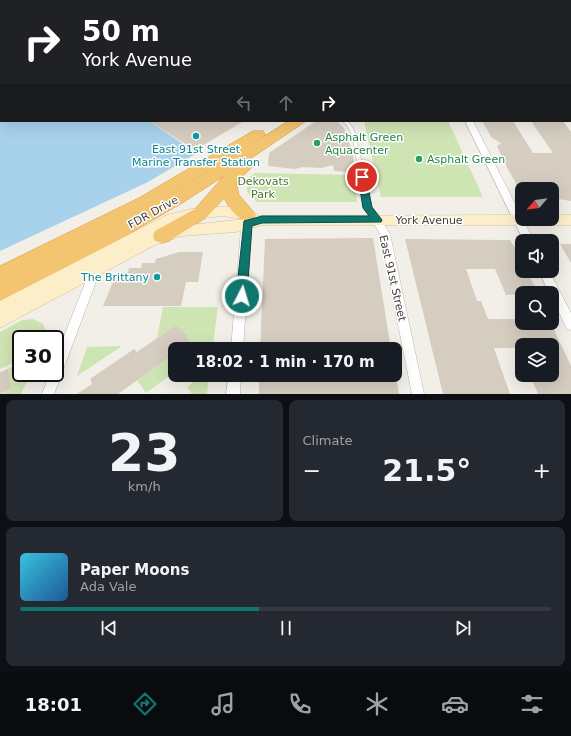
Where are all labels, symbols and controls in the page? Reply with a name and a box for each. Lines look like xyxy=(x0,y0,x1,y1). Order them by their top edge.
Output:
text: 50 m xyxy=(82,15,160,48)
icon: right xyxy=(16,16,68,68)
text: York Avenue xyxy=(82,49,192,70)
icon: left xyxy=(233,92,255,114)
icon: ahead xyxy=(275,92,297,114)
icon: right xyxy=(317,92,339,114)
marker: East 91st Street Marine Transfer Station xyxy=(191,131,201,141)
place label: Asphalt Green Aquacenter xyxy=(325,131,403,157)
marker: Asphalt Green Aquacenter xyxy=(312,138,322,148)
place label: East 91st Street Marine Transfer Station xyxy=(132,143,260,169)
place label: Asphalt Green xyxy=(427,153,505,166)
marker: Asphalt Green xyxy=(414,154,424,164)
pin xyxy=(345,160,379,194)
icon: arrive xyxy=(351,166,373,188)
park label: Dekovats Park xyxy=(237,175,289,201)
north arrow xyxy=(515,182,559,226)
map controls xyxy=(515,182,559,382)
street label: FDR Drive xyxy=(126,193,181,232)
street label: York Avenue xyxy=(394,214,463,227)
street label: East 91st Street xyxy=(376,234,409,323)
button: sound xyxy=(515,234,559,278)
place label: The Brittany xyxy=(80,271,149,284)
marker: The Brittany xyxy=(152,272,162,282)
position arrow xyxy=(221,275,263,317)
button: search xyxy=(515,286,559,330)
speed limit sign: 30 xyxy=(12,330,64,382)
button: layers xyxy=(515,338,559,382)
text: 18:02 · 1 min · 170 m xyxy=(195,353,375,371)
text: 23 xyxy=(108,423,180,483)
text: Climate xyxy=(303,433,353,448)
text: 21.5° xyxy=(382,453,471,488)
text: − xyxy=(303,458,321,483)
text: + xyxy=(533,458,551,483)
text: km/h xyxy=(128,479,161,494)
text: Paper Moons xyxy=(80,561,189,579)
text: Ada Vale xyxy=(80,579,136,594)
icon: previous xyxy=(98,617,120,639)
icon: pause xyxy=(275,617,297,639)
icon: next xyxy=(452,617,474,639)
icon: directions xyxy=(131,690,159,718)
icon: music xyxy=(209,690,237,718)
icon: phone xyxy=(286,690,314,718)
icon: climate xyxy=(363,690,391,718)
icon: car xyxy=(441,690,469,718)
icon: filters xyxy=(518,690,546,718)
text: 18:01 xyxy=(25,694,82,715)

